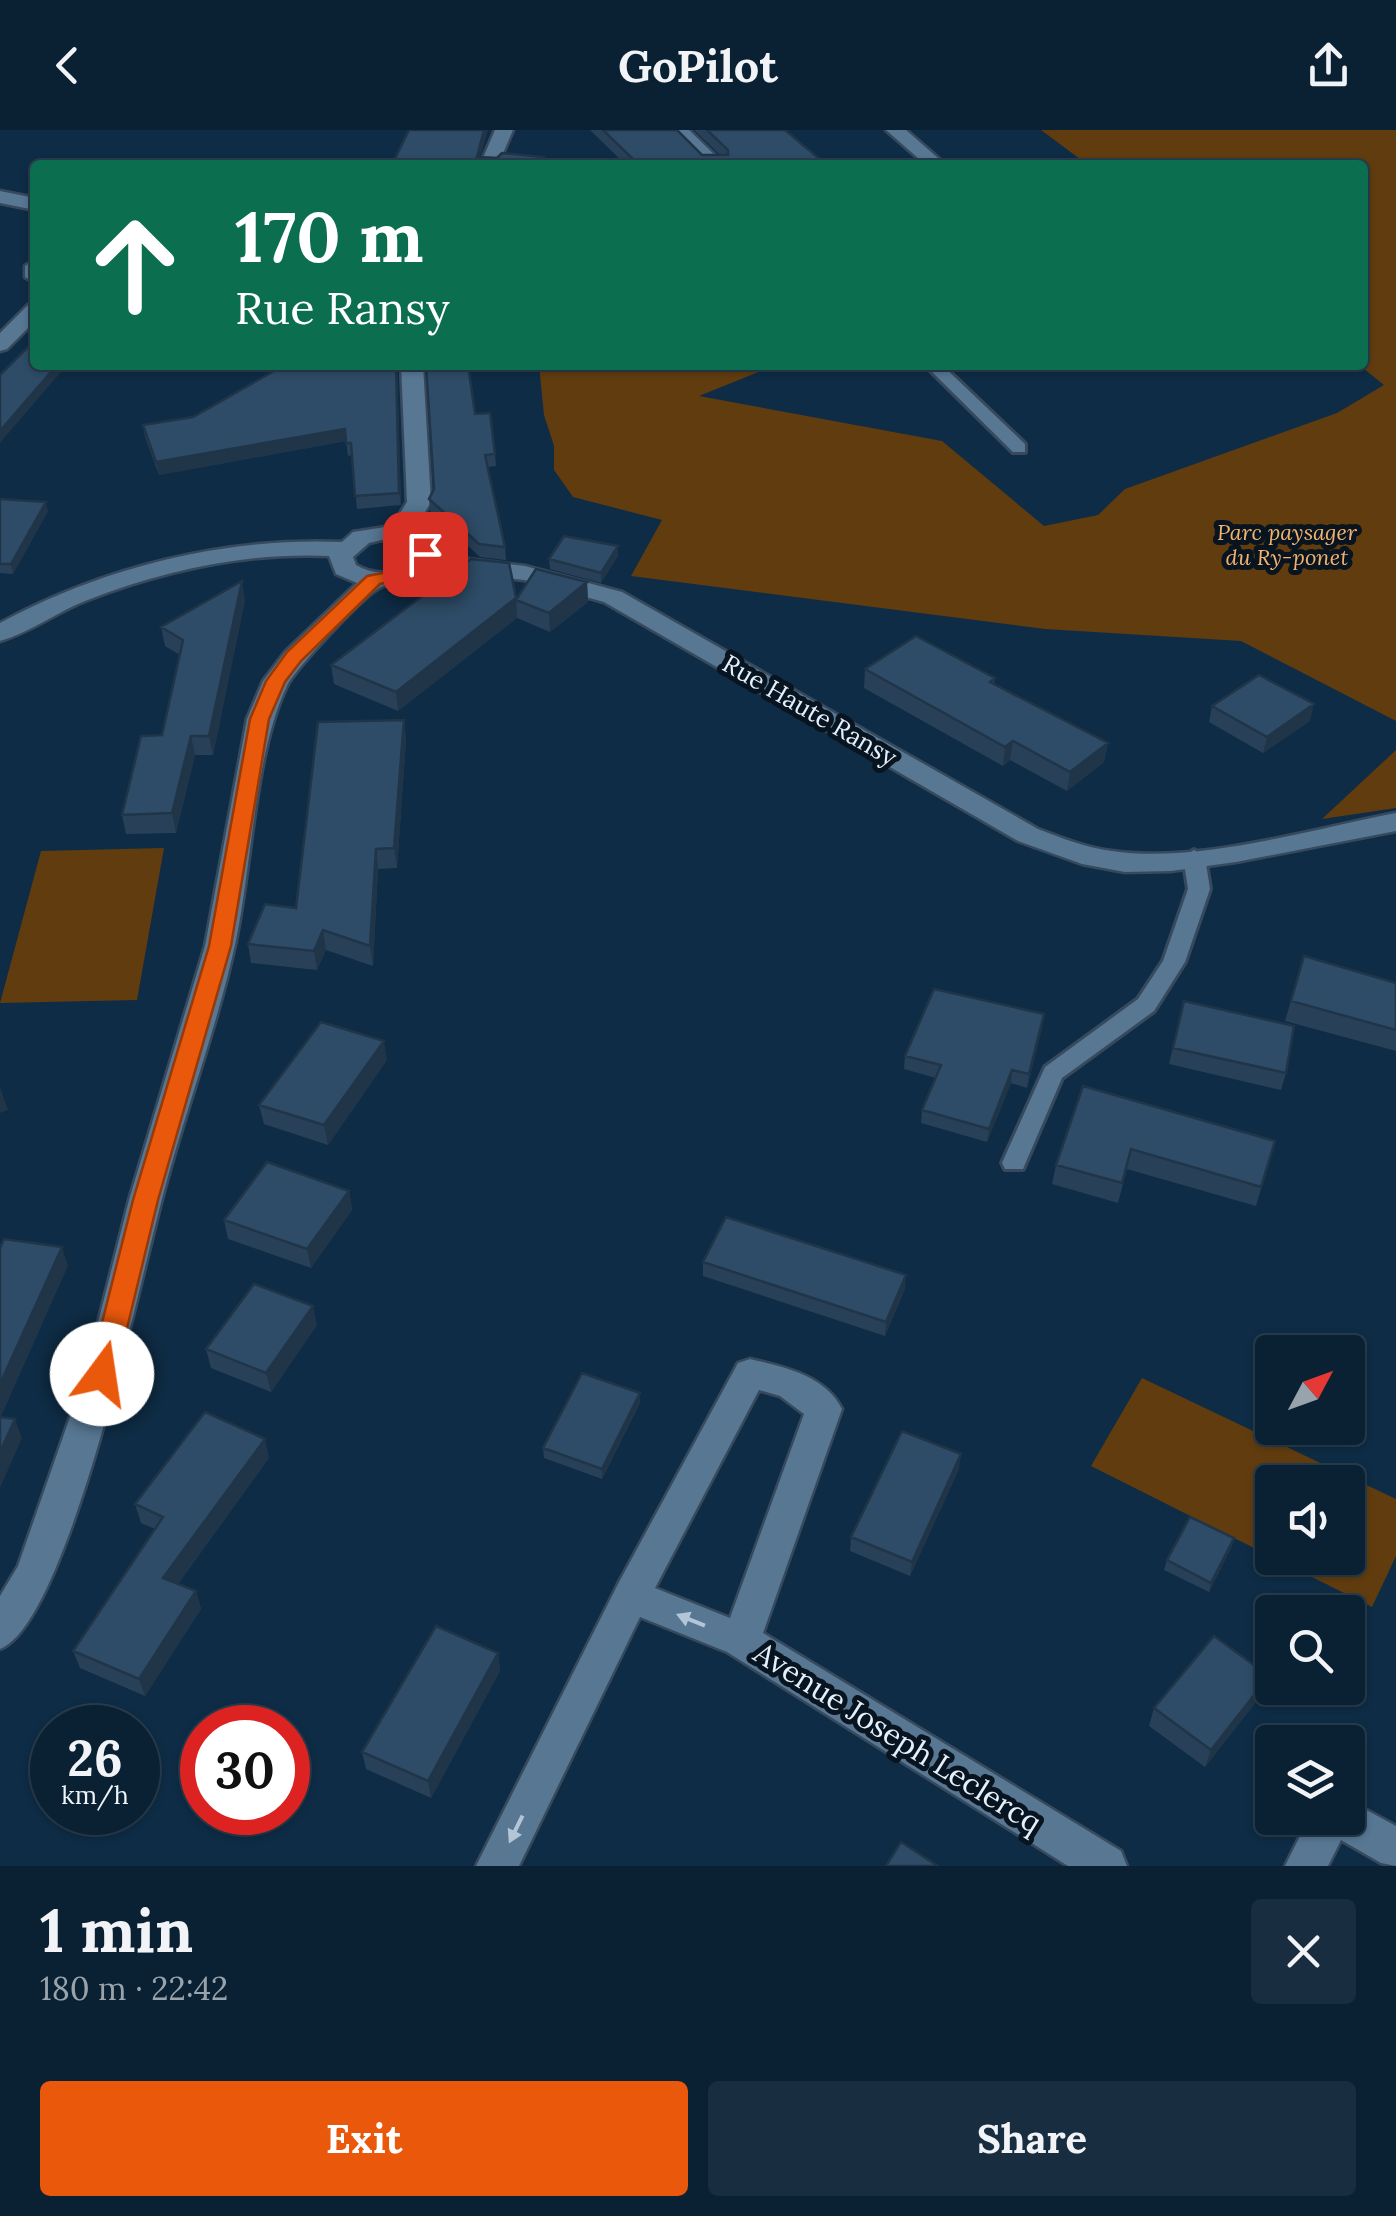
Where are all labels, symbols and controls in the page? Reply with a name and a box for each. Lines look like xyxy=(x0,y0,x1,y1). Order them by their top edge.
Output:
text: GoPilot xyxy=(618,37,778,94)
icon: back xyxy=(40,38,95,93)
icon: share xyxy=(1301,38,1356,93)
text: 170 m xyxy=(235,192,424,281)
icon: ahead xyxy=(70,200,200,330)
text: Rue Ransy xyxy=(235,279,450,336)
pin xyxy=(383,512,468,597)
park label: Parc paysager du Ry-ponet xyxy=(1217,518,1358,571)
icon: arrive xyxy=(398,527,453,582)
street label: Rue Haute Ransy xyxy=(717,647,904,773)
position arrow xyxy=(50,1322,154,1426)
north arrow xyxy=(1255,1335,1365,1445)
map controls xyxy=(1255,1335,1365,1835)
button: sound xyxy=(1255,1465,1365,1575)
button: search xyxy=(1255,1595,1365,1705)
one-way arrow xyxy=(676,1612,706,1628)
street label: Avenue Joseph Leclercq xyxy=(746,1632,1049,1841)
speed limit sign: 30 xyxy=(180,1705,310,1835)
button: layers xyxy=(1255,1725,1365,1835)
text: 26 xyxy=(67,1726,123,1790)
text: km/h xyxy=(61,1779,129,1811)
one-way arrow xyxy=(507,1815,524,1844)
text: 1 min xyxy=(40,1892,193,1968)
button: close xyxy=(1251,1899,1356,2004)
text: 180 m · 22:42 xyxy=(40,1968,228,2009)
button: Exit xyxy=(40,2081,688,2196)
button: Share xyxy=(708,2081,1356,2196)

